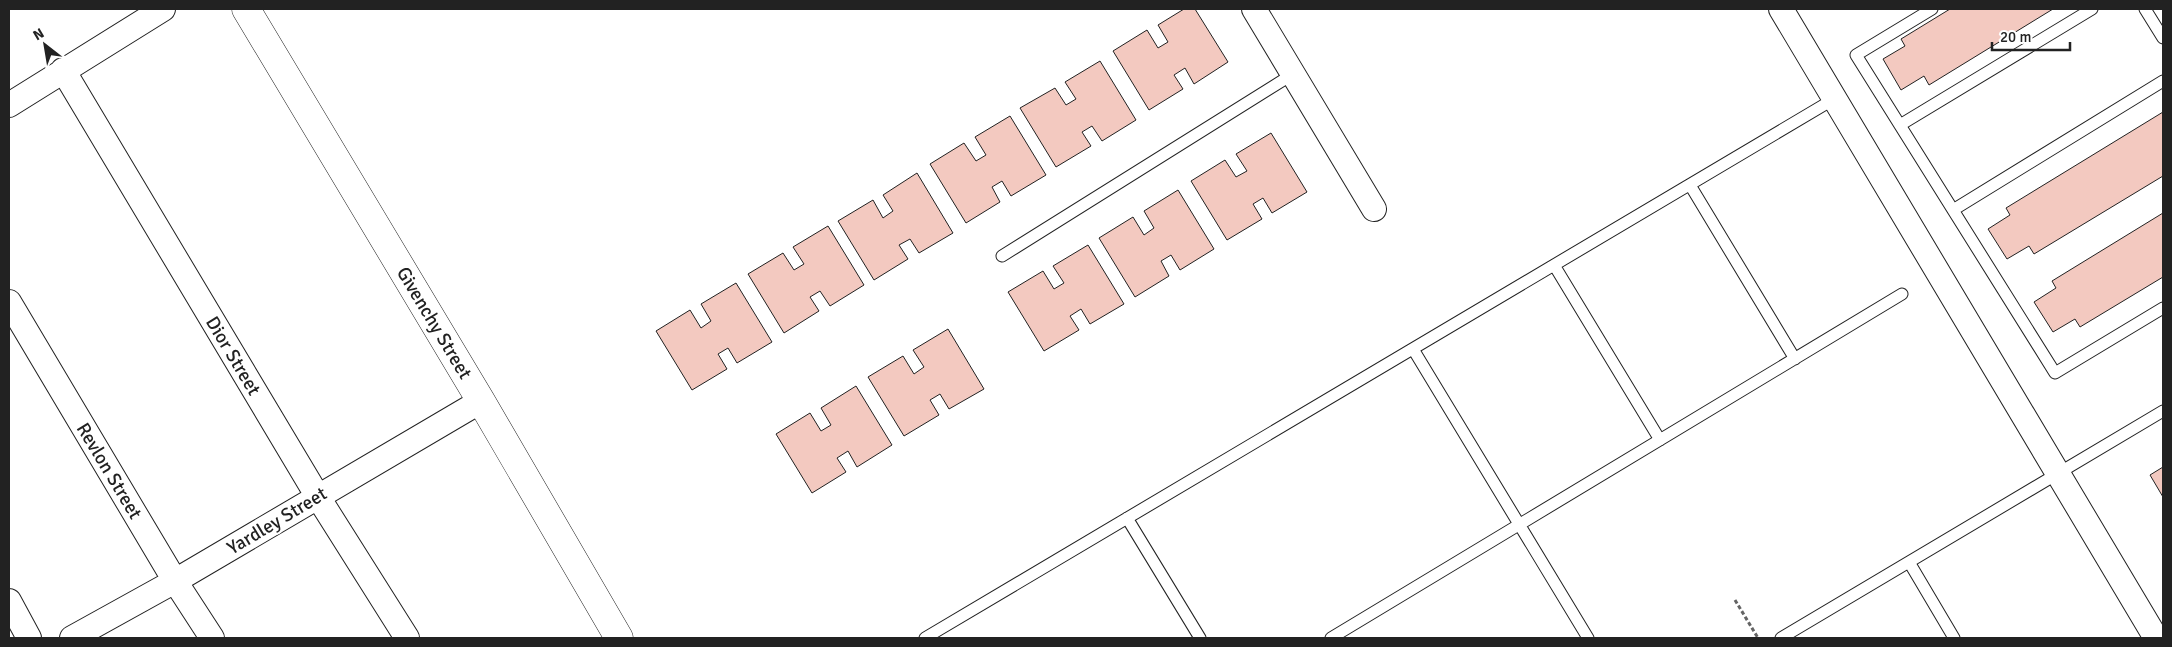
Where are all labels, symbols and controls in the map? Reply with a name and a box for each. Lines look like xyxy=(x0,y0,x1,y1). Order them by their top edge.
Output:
north arrow xyxy=(20,20,70,70)
scale bar xyxy=(1992,20,2070,52)
text: N xyxy=(30,24,47,44)
text: 20 m xyxy=(2000,28,2031,46)
street label: Givenchy Street xyxy=(391,262,477,384)
street label: Dior Street xyxy=(200,312,266,400)
street label: Revlon Street xyxy=(71,418,147,524)
street label: Yardley Street xyxy=(223,482,332,560)

